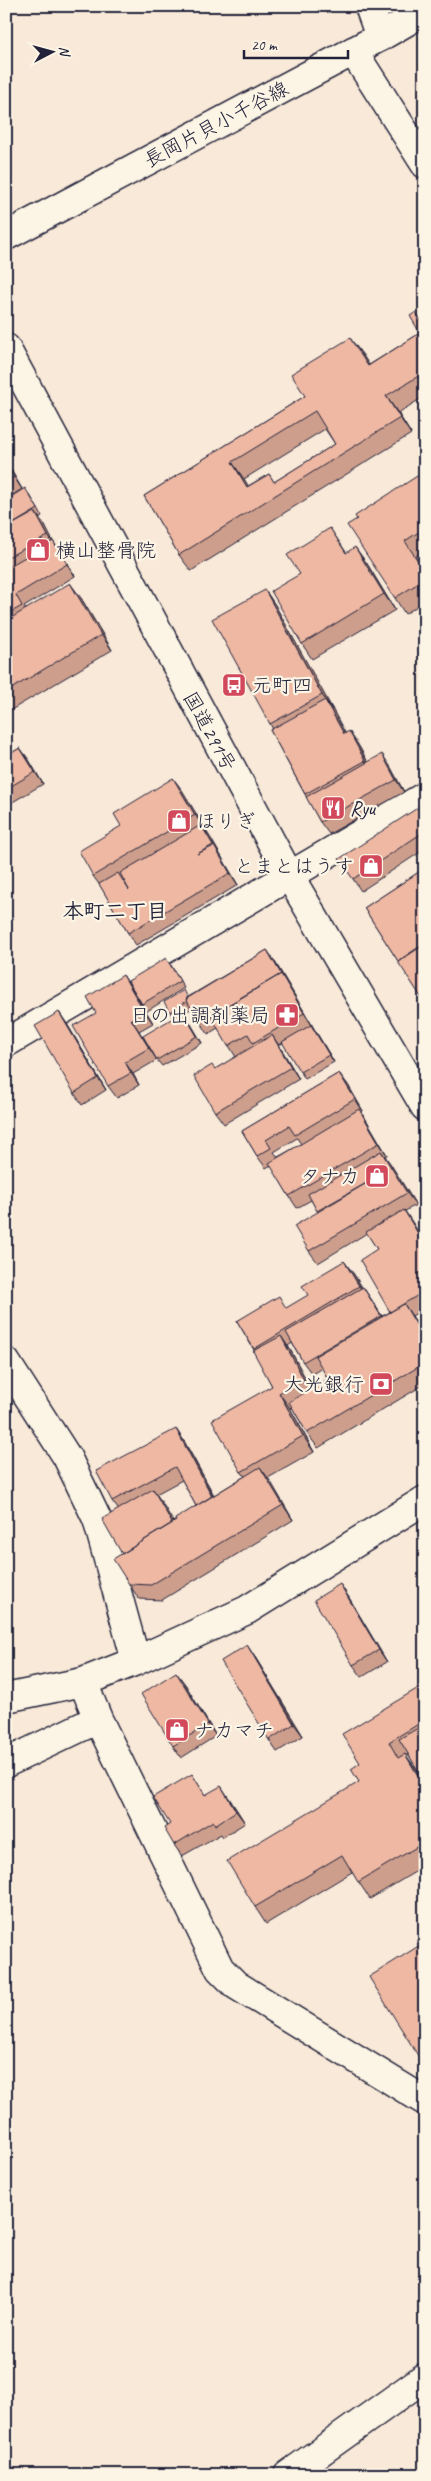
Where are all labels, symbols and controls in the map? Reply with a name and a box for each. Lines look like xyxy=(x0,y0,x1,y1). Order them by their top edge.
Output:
north arrow xyxy=(28,28,78,78)
scale bar xyxy=(244,28,347,60)
text: 20 m xyxy=(251,36,278,55)
text: N xyxy=(56,45,74,58)
street label: 長岡片貝小千谷線 xyxy=(140,76,293,173)
shop icon: 横山整骨院 xyxy=(25,537,51,563)
place label: 横山整骨院 xyxy=(56,538,156,563)
bus stop icon: 元町四 xyxy=(221,672,247,698)
place label: 元町四 xyxy=(252,673,312,698)
street label: 国道291号 xyxy=(178,687,242,775)
restaurant icon: Ryu xyxy=(320,795,346,821)
place label: Ryu xyxy=(350,796,377,821)
shop icon: ほりぎ xyxy=(166,808,192,834)
place label: ほりぎ xyxy=(196,809,256,834)
shop icon: とまとはうす xyxy=(358,853,384,879)
place label: とまとはうす xyxy=(234,854,354,879)
district label: 本町二丁目 xyxy=(63,898,168,924)
pharmacy icon: 日の出調剤薬局 xyxy=(274,1002,300,1028)
place label: 日の出調剤薬局 xyxy=(130,1003,270,1028)
shop icon: タナカ xyxy=(364,1163,390,1189)
place label: タナカ xyxy=(300,1164,360,1189)
bank icon: 大光銀行 xyxy=(368,1371,394,1397)
place label: 大光銀行 xyxy=(284,1372,364,1397)
shop icon: ナカマチ xyxy=(164,1717,190,1743)
place label: ナカマチ xyxy=(194,1718,274,1743)

